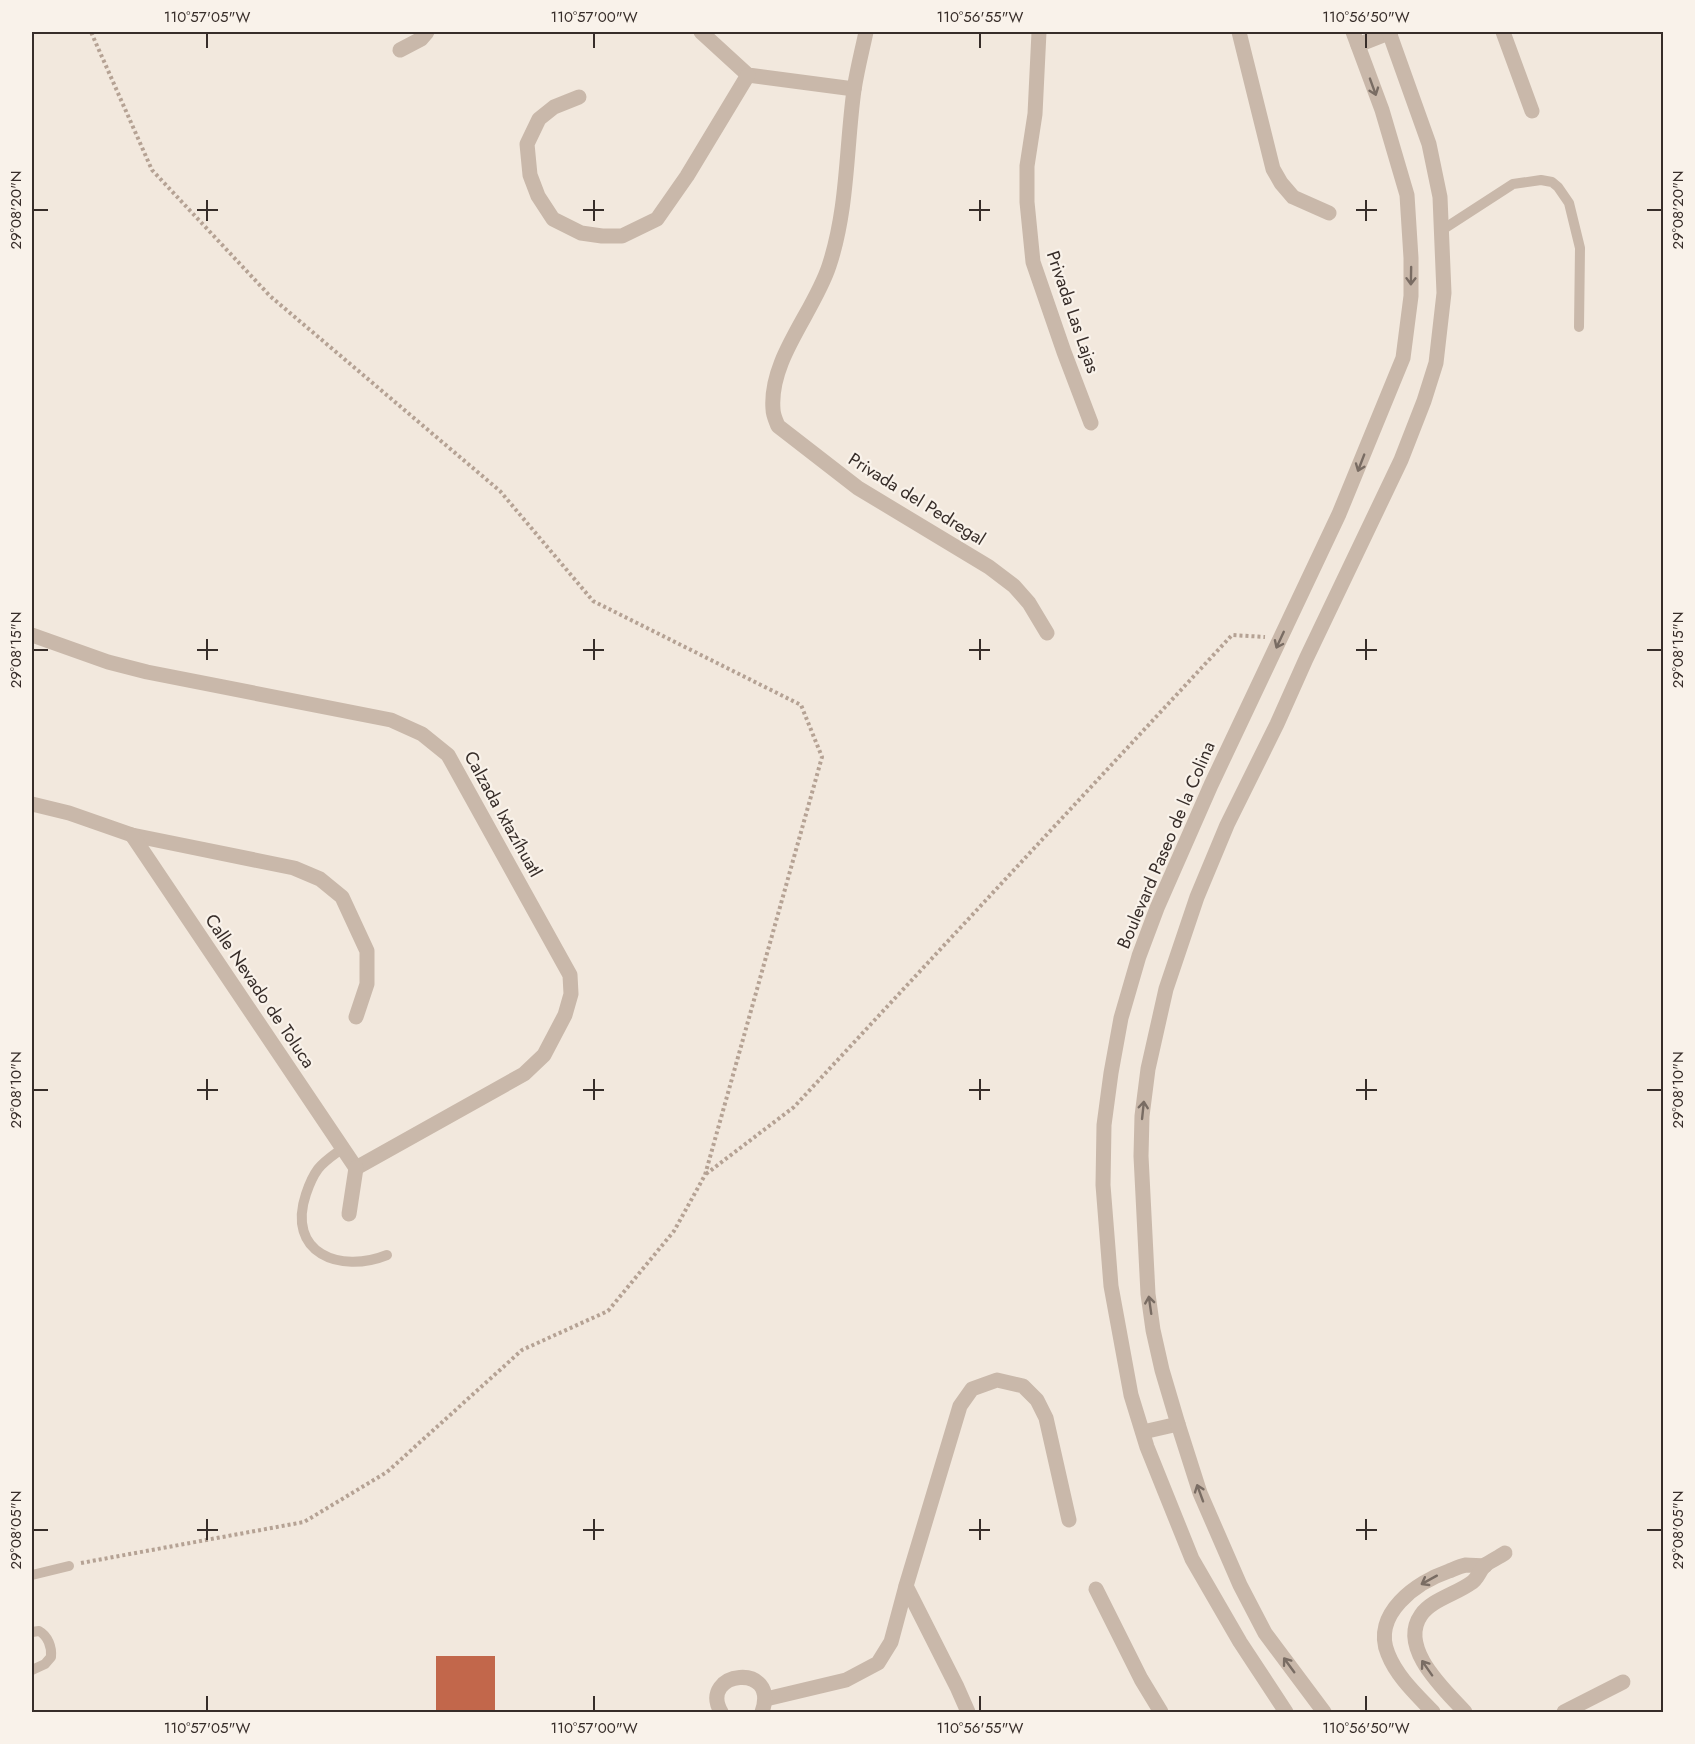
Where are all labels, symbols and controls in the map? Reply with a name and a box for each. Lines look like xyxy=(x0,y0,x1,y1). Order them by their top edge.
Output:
text: 110°57'05"W xyxy=(164,6,250,28)
text: 110°57'00"W xyxy=(550,6,638,28)
text: 110°56'55"W xyxy=(937,6,1024,28)
text: 110°56'50"W xyxy=(1322,6,1410,28)
one-way arrow xyxy=(1369,77,1380,95)
text: 29°08'20"N xyxy=(5,171,27,249)
text: 29°08'20"N xyxy=(1667,171,1689,249)
street label: Privada Las Lajas xyxy=(1040,247,1106,377)
one-way arrow xyxy=(1405,266,1417,286)
street label: Privada del Pedregal xyxy=(843,446,991,552)
one-way arrow xyxy=(1355,453,1366,471)
text: 29°08'15"N xyxy=(5,612,27,688)
text: 29°08'15"N xyxy=(1667,612,1689,688)
one-way arrow xyxy=(1273,631,1285,649)
street label: Boulevard Paseo de la Colina xyxy=(1111,737,1221,953)
street label: Calzada Ixtazíhuatl xyxy=(458,746,548,882)
street label: Calle Nevado de Toluca xyxy=(199,909,321,1073)
text: 29°08'10"N xyxy=(5,1051,27,1129)
text: 29°08'10"N xyxy=(1667,1051,1689,1129)
one-way arrow xyxy=(1138,1101,1149,1121)
one-way arrow xyxy=(1144,1295,1155,1315)
one-way arrow xyxy=(1194,1484,1205,1503)
text: 29°08'05"N xyxy=(5,1491,27,1569)
text: 29°08'05"N xyxy=(1667,1491,1689,1569)
one-way arrow xyxy=(1421,1574,1438,1586)
one-way arrow xyxy=(1283,1658,1295,1674)
one-way arrow xyxy=(1421,1660,1433,1676)
text: 110°57'05"W xyxy=(164,1717,250,1739)
text: 110°57'00"W xyxy=(550,1717,638,1739)
text: 110°56'55"W xyxy=(937,1717,1024,1739)
text: 110°56'50"W xyxy=(1322,1717,1410,1739)

